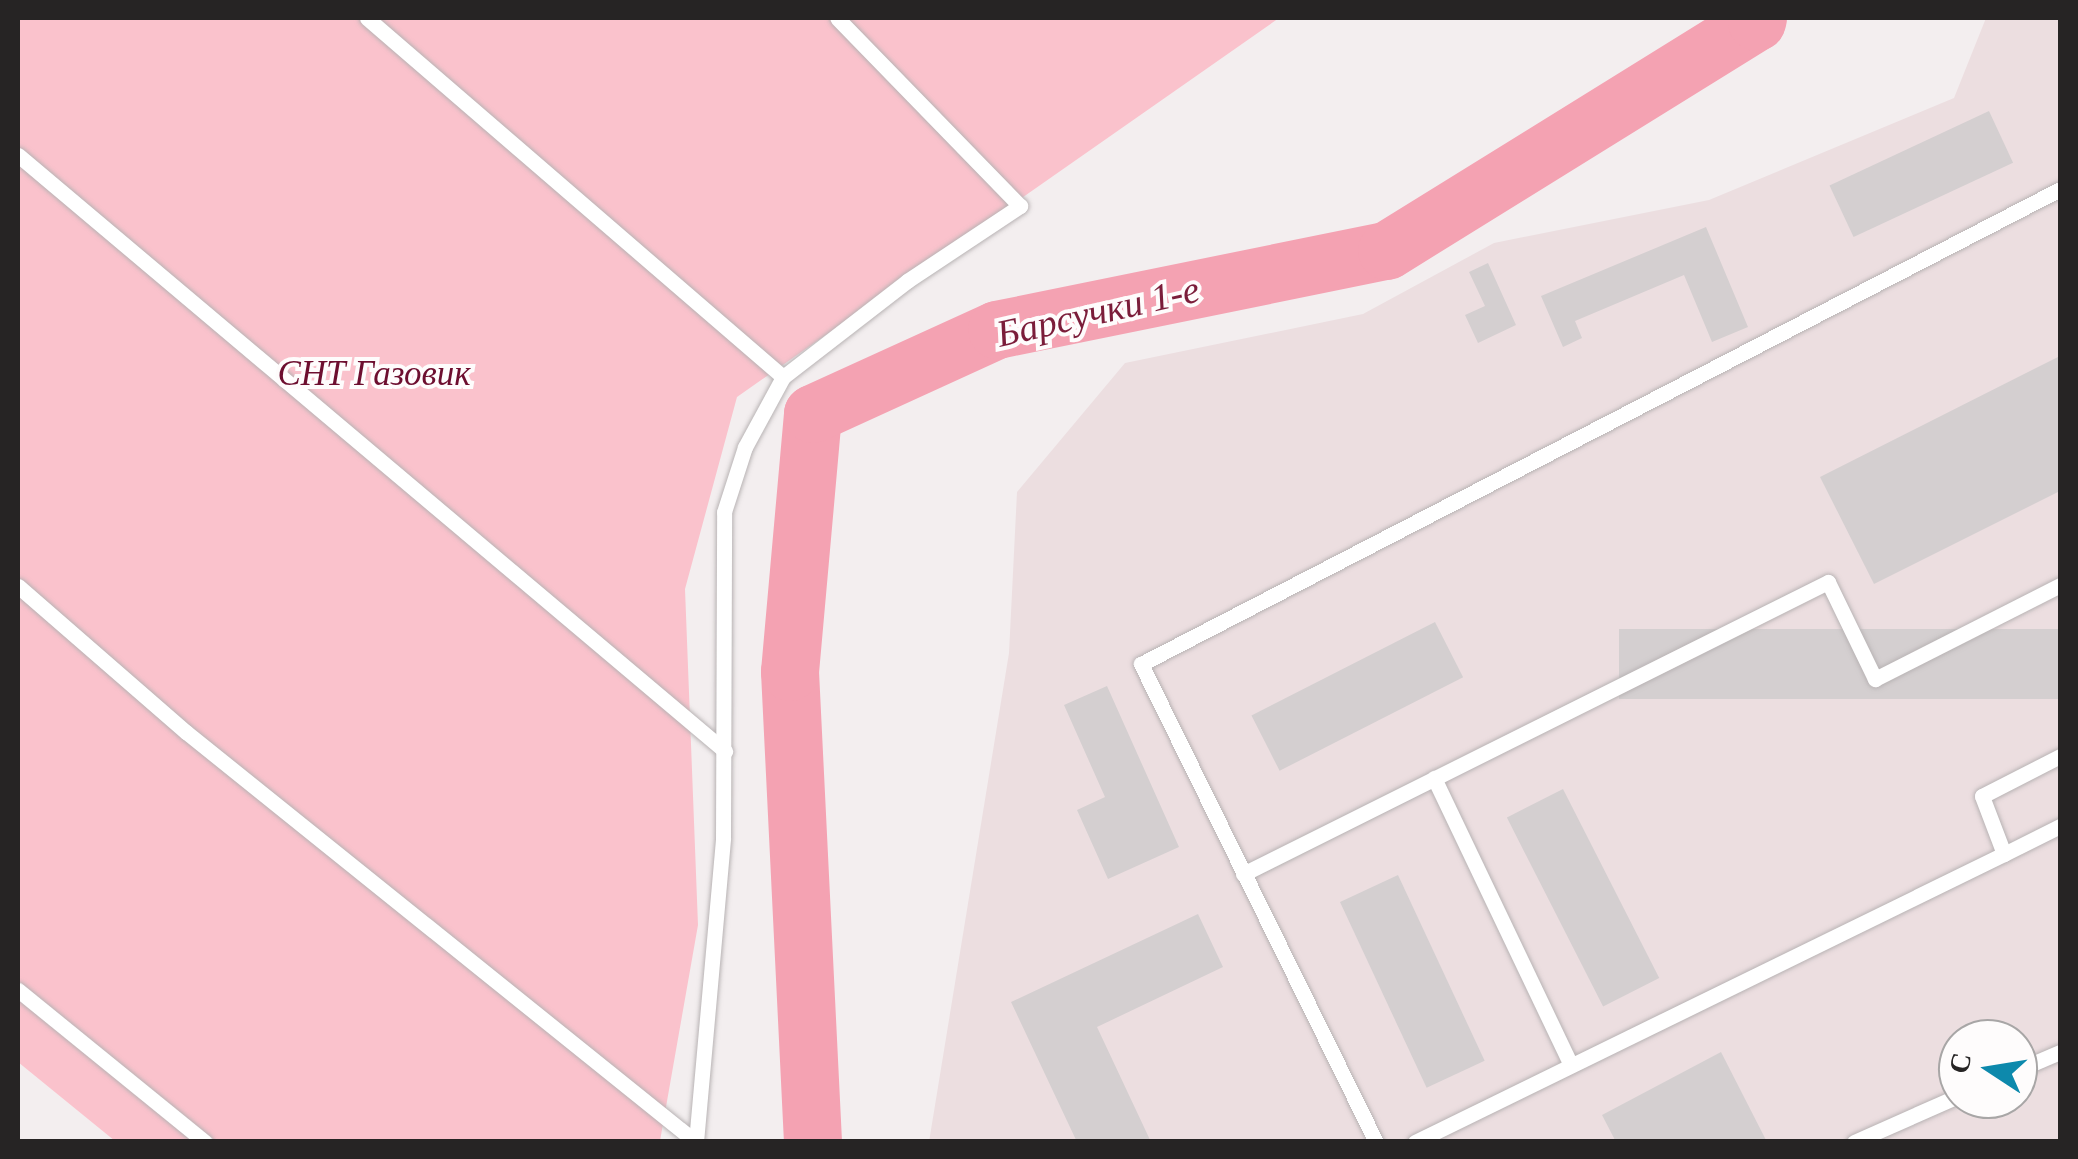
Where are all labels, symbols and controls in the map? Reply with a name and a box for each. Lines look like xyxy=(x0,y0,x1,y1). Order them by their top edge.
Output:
water label: Барсучки 1-е xyxy=(992,267,1204,357)
park label: СНТ Газовик xyxy=(277,353,471,395)
north arrow xyxy=(1938,1019,2038,1119)
text: С xyxy=(1943,1050,1977,1076)

